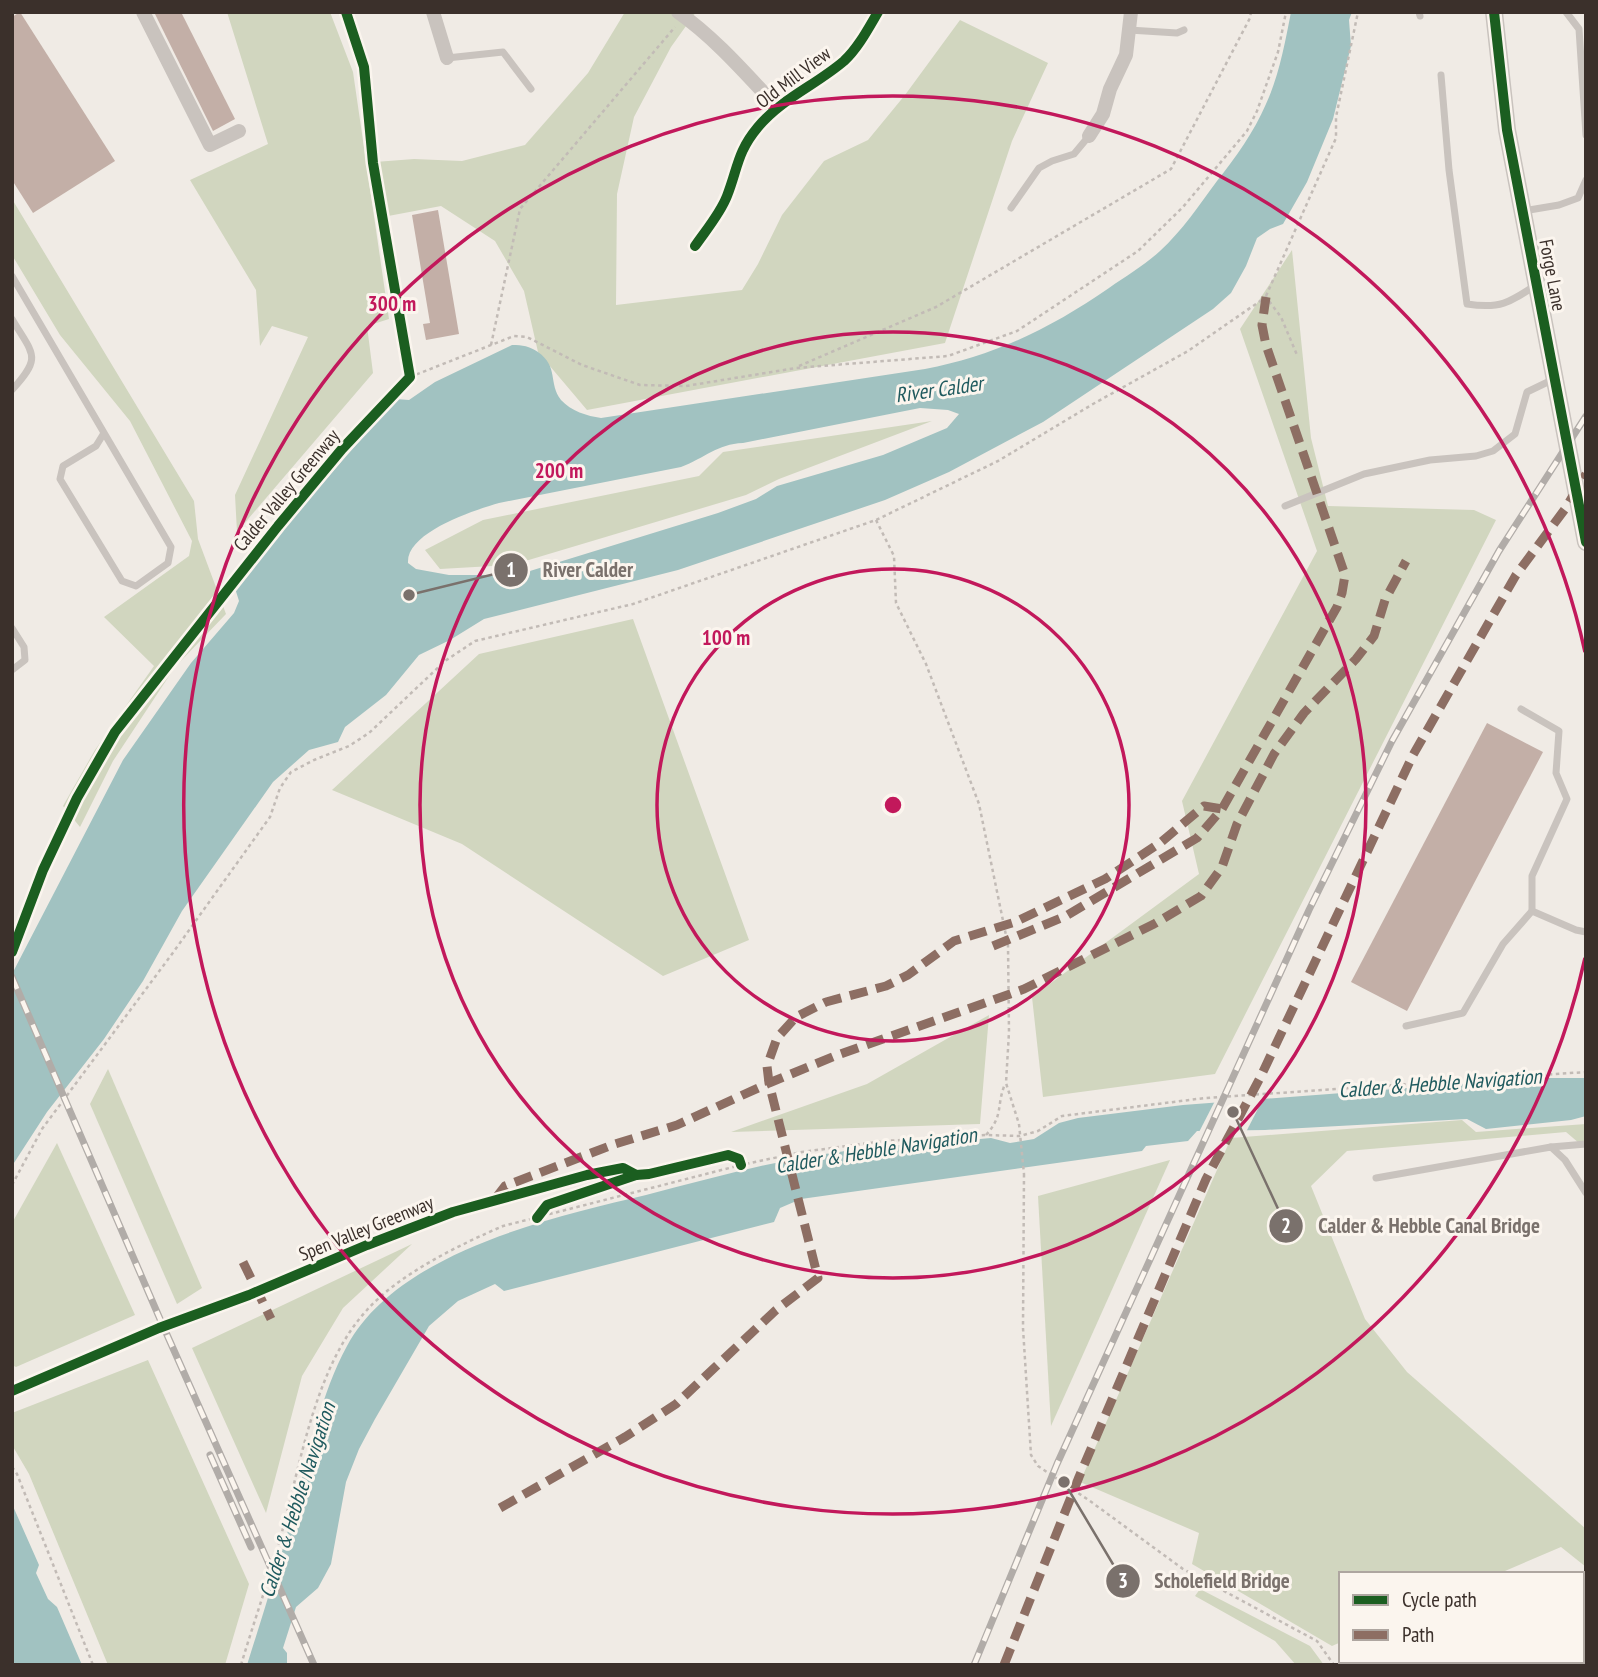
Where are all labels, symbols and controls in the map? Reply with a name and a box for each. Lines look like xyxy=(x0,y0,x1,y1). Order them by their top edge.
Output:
street label: Old Mill View xyxy=(751,41,836,113)
street label: Forge Lane xyxy=(1534,237,1572,313)
text: 300 m xyxy=(368,290,416,317)
water label: River Calder xyxy=(894,369,988,408)
street label: Calder Valley Greenway xyxy=(228,423,345,556)
text: 200 m xyxy=(535,457,583,484)
callout: River Calder xyxy=(493,549,647,591)
text: 1 xyxy=(506,556,516,583)
text: River Calder xyxy=(543,556,634,583)
text: 100 m xyxy=(702,624,750,651)
centre of rings xyxy=(881,793,905,817)
water label: Calder & Hebble Navigation xyxy=(1338,1062,1544,1104)
water label: Calder & Hebble Navigation xyxy=(773,1120,980,1179)
street label: Spen Valley Greenway xyxy=(295,1190,438,1266)
callout: Calder & Hebble Canal Bridge xyxy=(1269,1205,1554,1247)
text: 2 xyxy=(1281,1212,1291,1239)
text: Calder & Hebble Canal Bridge xyxy=(1318,1212,1540,1239)
water label: Calder & Hebble Navigation xyxy=(253,1397,342,1601)
callout: Scholefield Bridge xyxy=(1105,1560,1304,1602)
text: 3 xyxy=(1118,1567,1128,1594)
text: Scholefield Bridge xyxy=(1154,1567,1290,1594)
legend xyxy=(1339,1572,1584,1663)
text: Cycle path xyxy=(1402,1586,1477,1613)
text: Path xyxy=(1402,1621,1434,1648)

